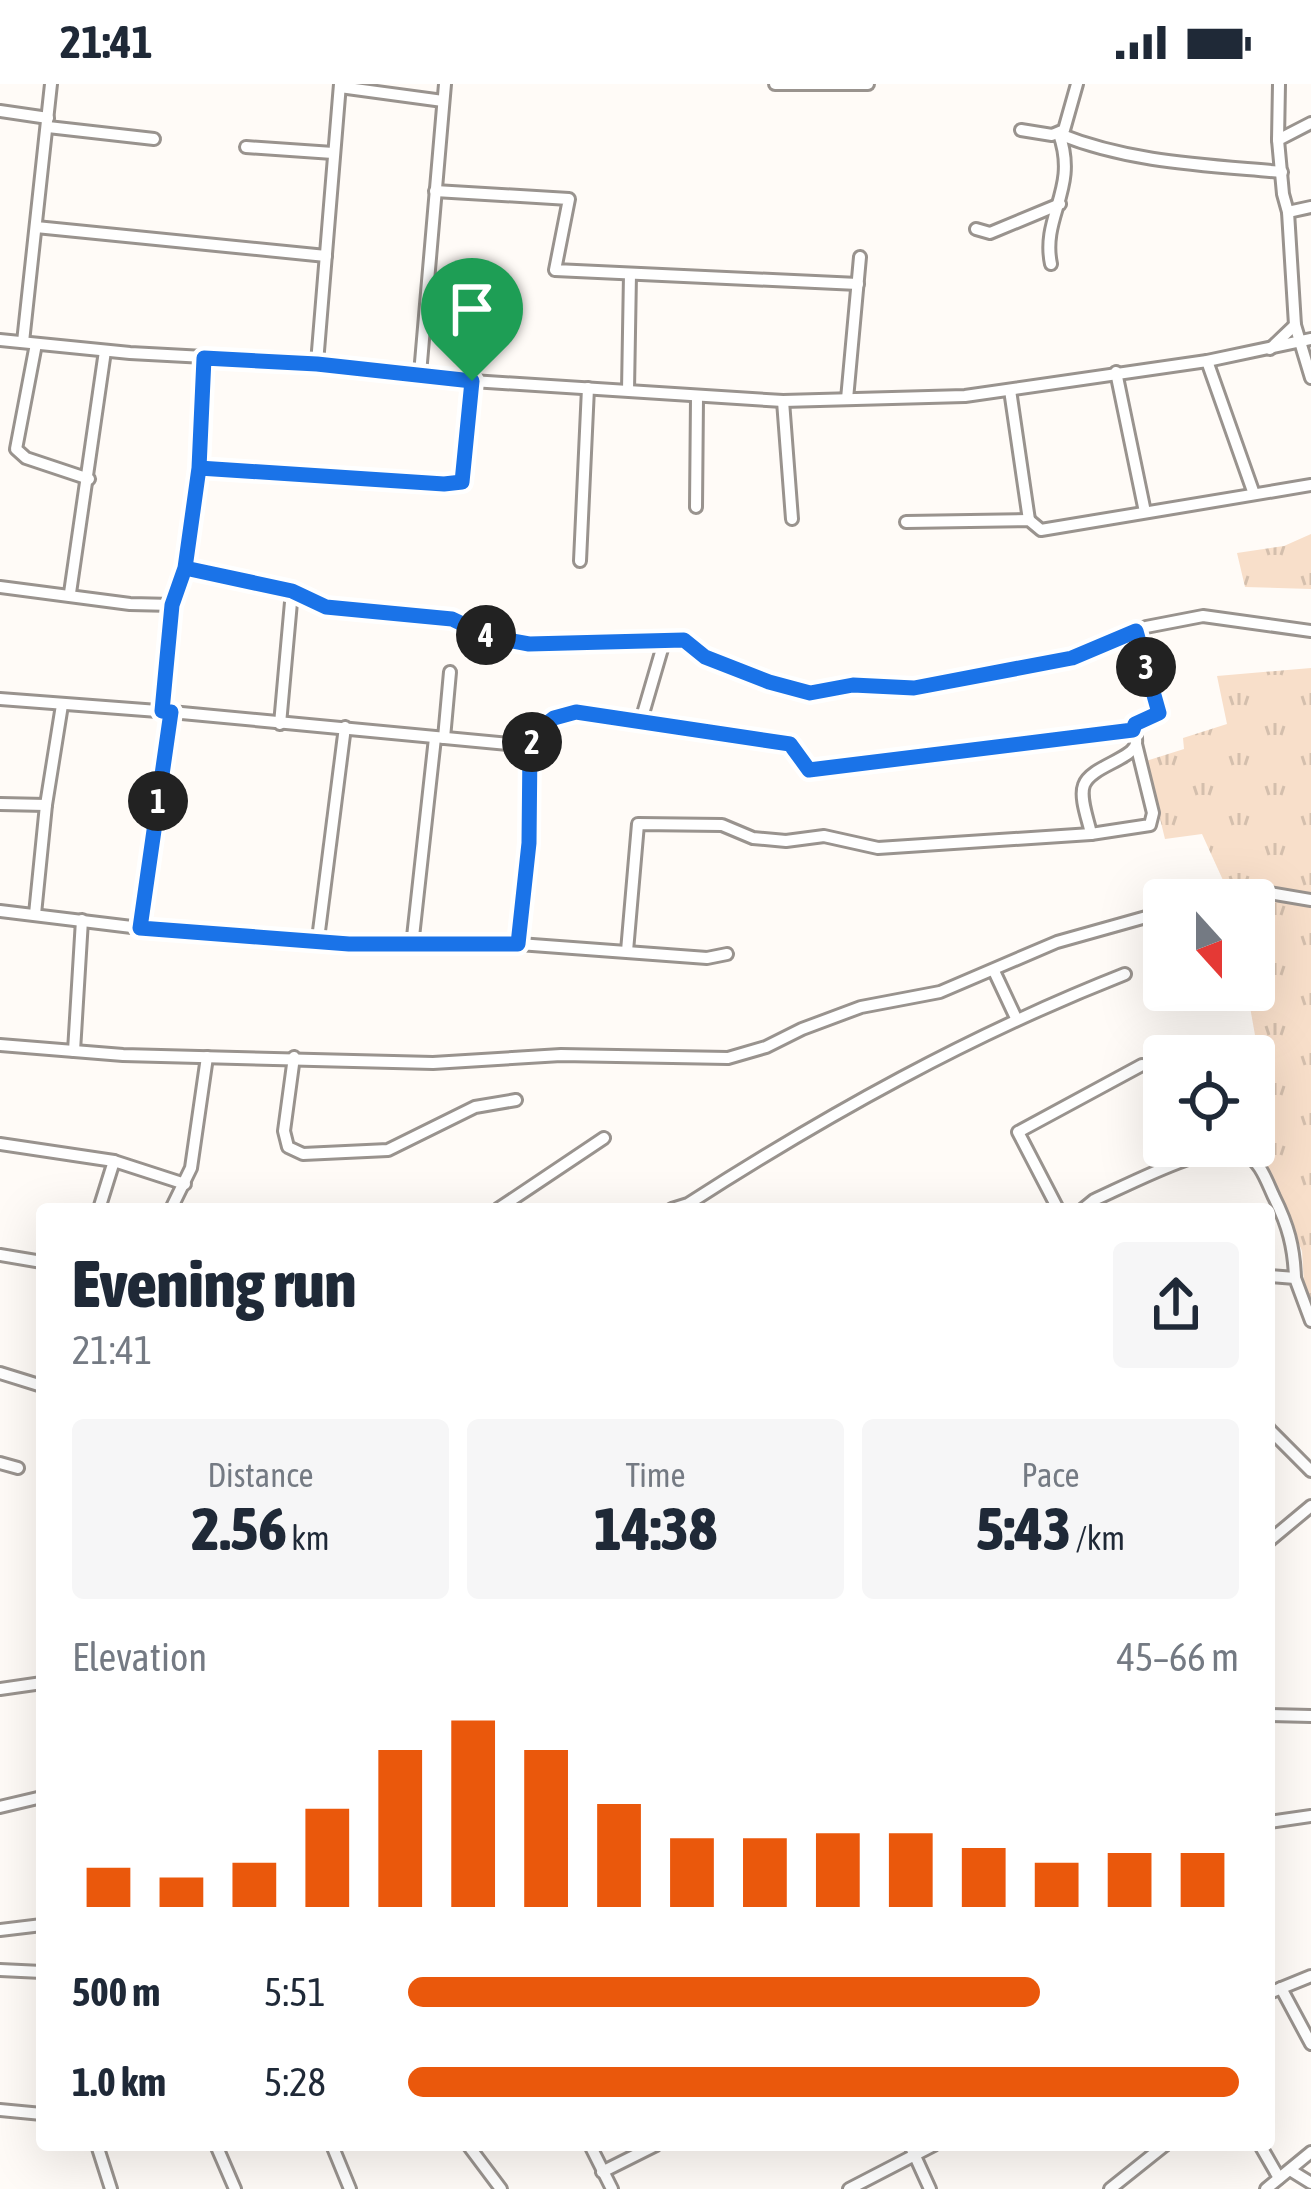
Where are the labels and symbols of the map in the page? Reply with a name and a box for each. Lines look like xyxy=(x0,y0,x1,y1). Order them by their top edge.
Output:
pin xyxy=(421,258,523,381)
pin: 4 xyxy=(456,605,516,665)
pin: 3 xyxy=(1116,637,1176,697)
pin: 2 xyxy=(502,712,562,772)
pin: 1 xyxy=(128,771,188,831)
north arrow xyxy=(1143,879,1275,1011)

